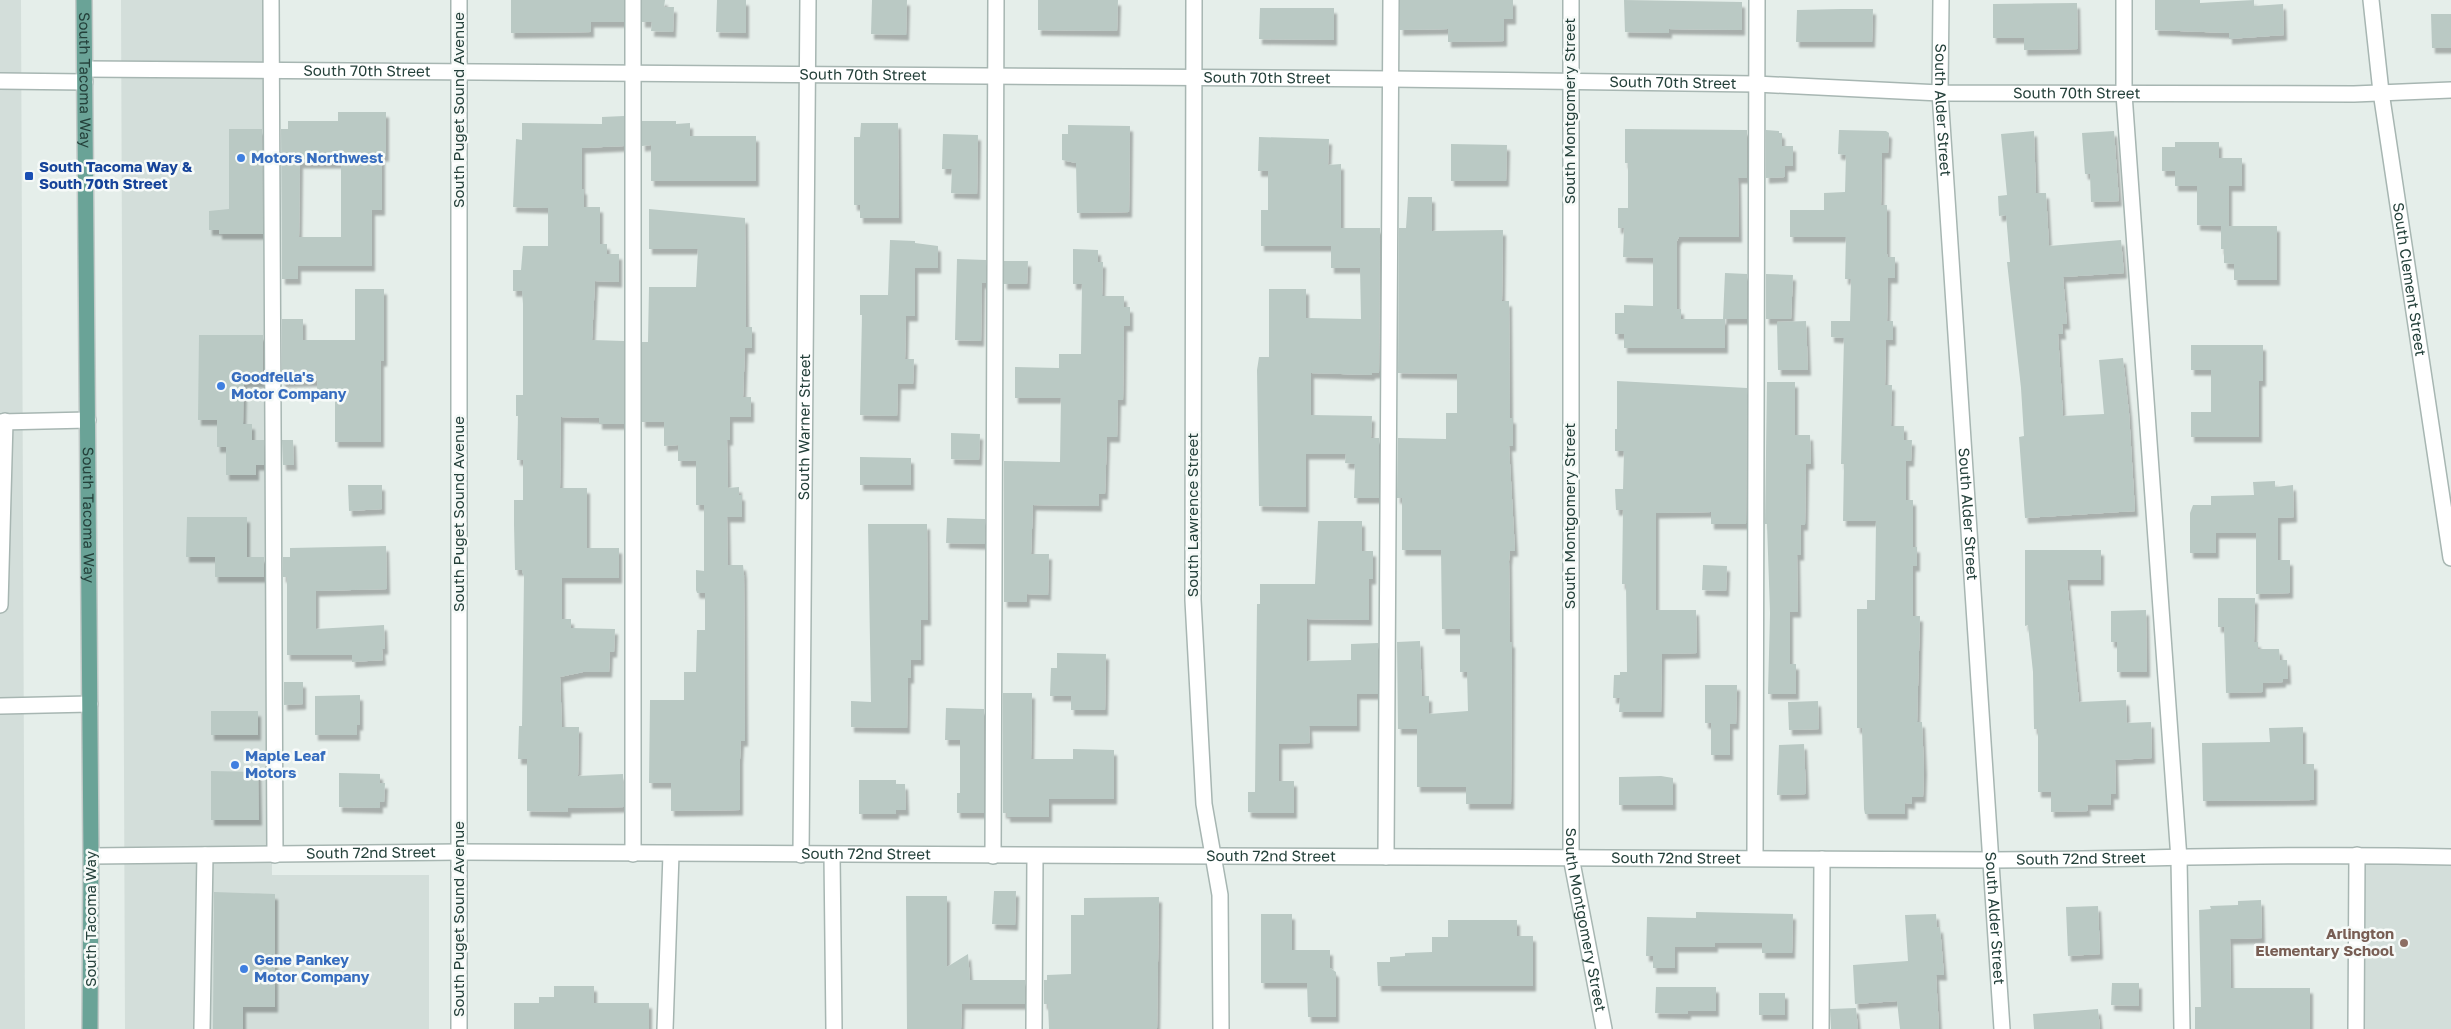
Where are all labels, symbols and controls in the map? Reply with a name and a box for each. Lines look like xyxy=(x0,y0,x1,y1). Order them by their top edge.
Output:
street label: South Tacoma Way xyxy=(76,12,95,149)
street label: South Puget Sound Avenue xyxy=(449,12,467,208)
street label: South Montgomery Street xyxy=(1560,18,1578,204)
street label: South Alder Street xyxy=(1932,43,1956,177)
street label: South 70th Street xyxy=(303,61,431,80)
street label: South 70th Street xyxy=(799,64,927,83)
street label: South 70th Street xyxy=(1203,68,1331,87)
street label: South 70th Street xyxy=(1609,72,1737,92)
street label: South 70th Street xyxy=(2013,83,2140,101)
place label: Motors Northwest xyxy=(251,148,383,166)
marker: Motors Northwest xyxy=(235,152,247,164)
place label: South Tacoma Way & South 70th Street xyxy=(39,157,193,192)
marker: South Tacoma Way & South 70th Street xyxy=(23,170,35,182)
street label: South Clement Street xyxy=(2390,201,2431,357)
street label: South Warner Street xyxy=(794,353,813,501)
place label: Goodfella's Motor Company xyxy=(231,367,346,402)
marker: Goodfella's Motor Company xyxy=(215,380,227,392)
street label: South Puget Sound Avenue xyxy=(449,416,467,612)
street label: South Montgomery Street xyxy=(1560,423,1578,609)
street label: South Lawrence Street xyxy=(1183,433,1201,597)
street label: South Tacoma Way xyxy=(80,447,99,584)
street label: South Alder Street xyxy=(1956,447,1982,581)
place label: Maple Leaf Motors xyxy=(245,746,326,781)
marker: Maple Leaf Motors xyxy=(229,759,241,771)
street label: South Puget Sound Avenue xyxy=(449,821,467,1017)
street label: South Montgomery Street xyxy=(1563,828,1610,1013)
street label: South 72nd Street xyxy=(306,842,436,862)
street label: South 72nd Street xyxy=(801,844,931,862)
street label: South 72nd Street xyxy=(1206,846,1336,865)
street label: South 72nd Street xyxy=(1611,848,1741,867)
street label: South 72nd Street xyxy=(2016,848,2146,868)
street label: South Tacoma Way xyxy=(81,850,99,987)
street label: South Alder Street xyxy=(1982,851,2009,985)
place label: Arlington Elementary School xyxy=(2255,924,2394,959)
marker: Arlington Elementary School xyxy=(2398,937,2410,949)
place label: Gene Pankey Motor Company xyxy=(254,950,369,985)
marker: Gene Pankey Motor Company xyxy=(238,963,250,975)

